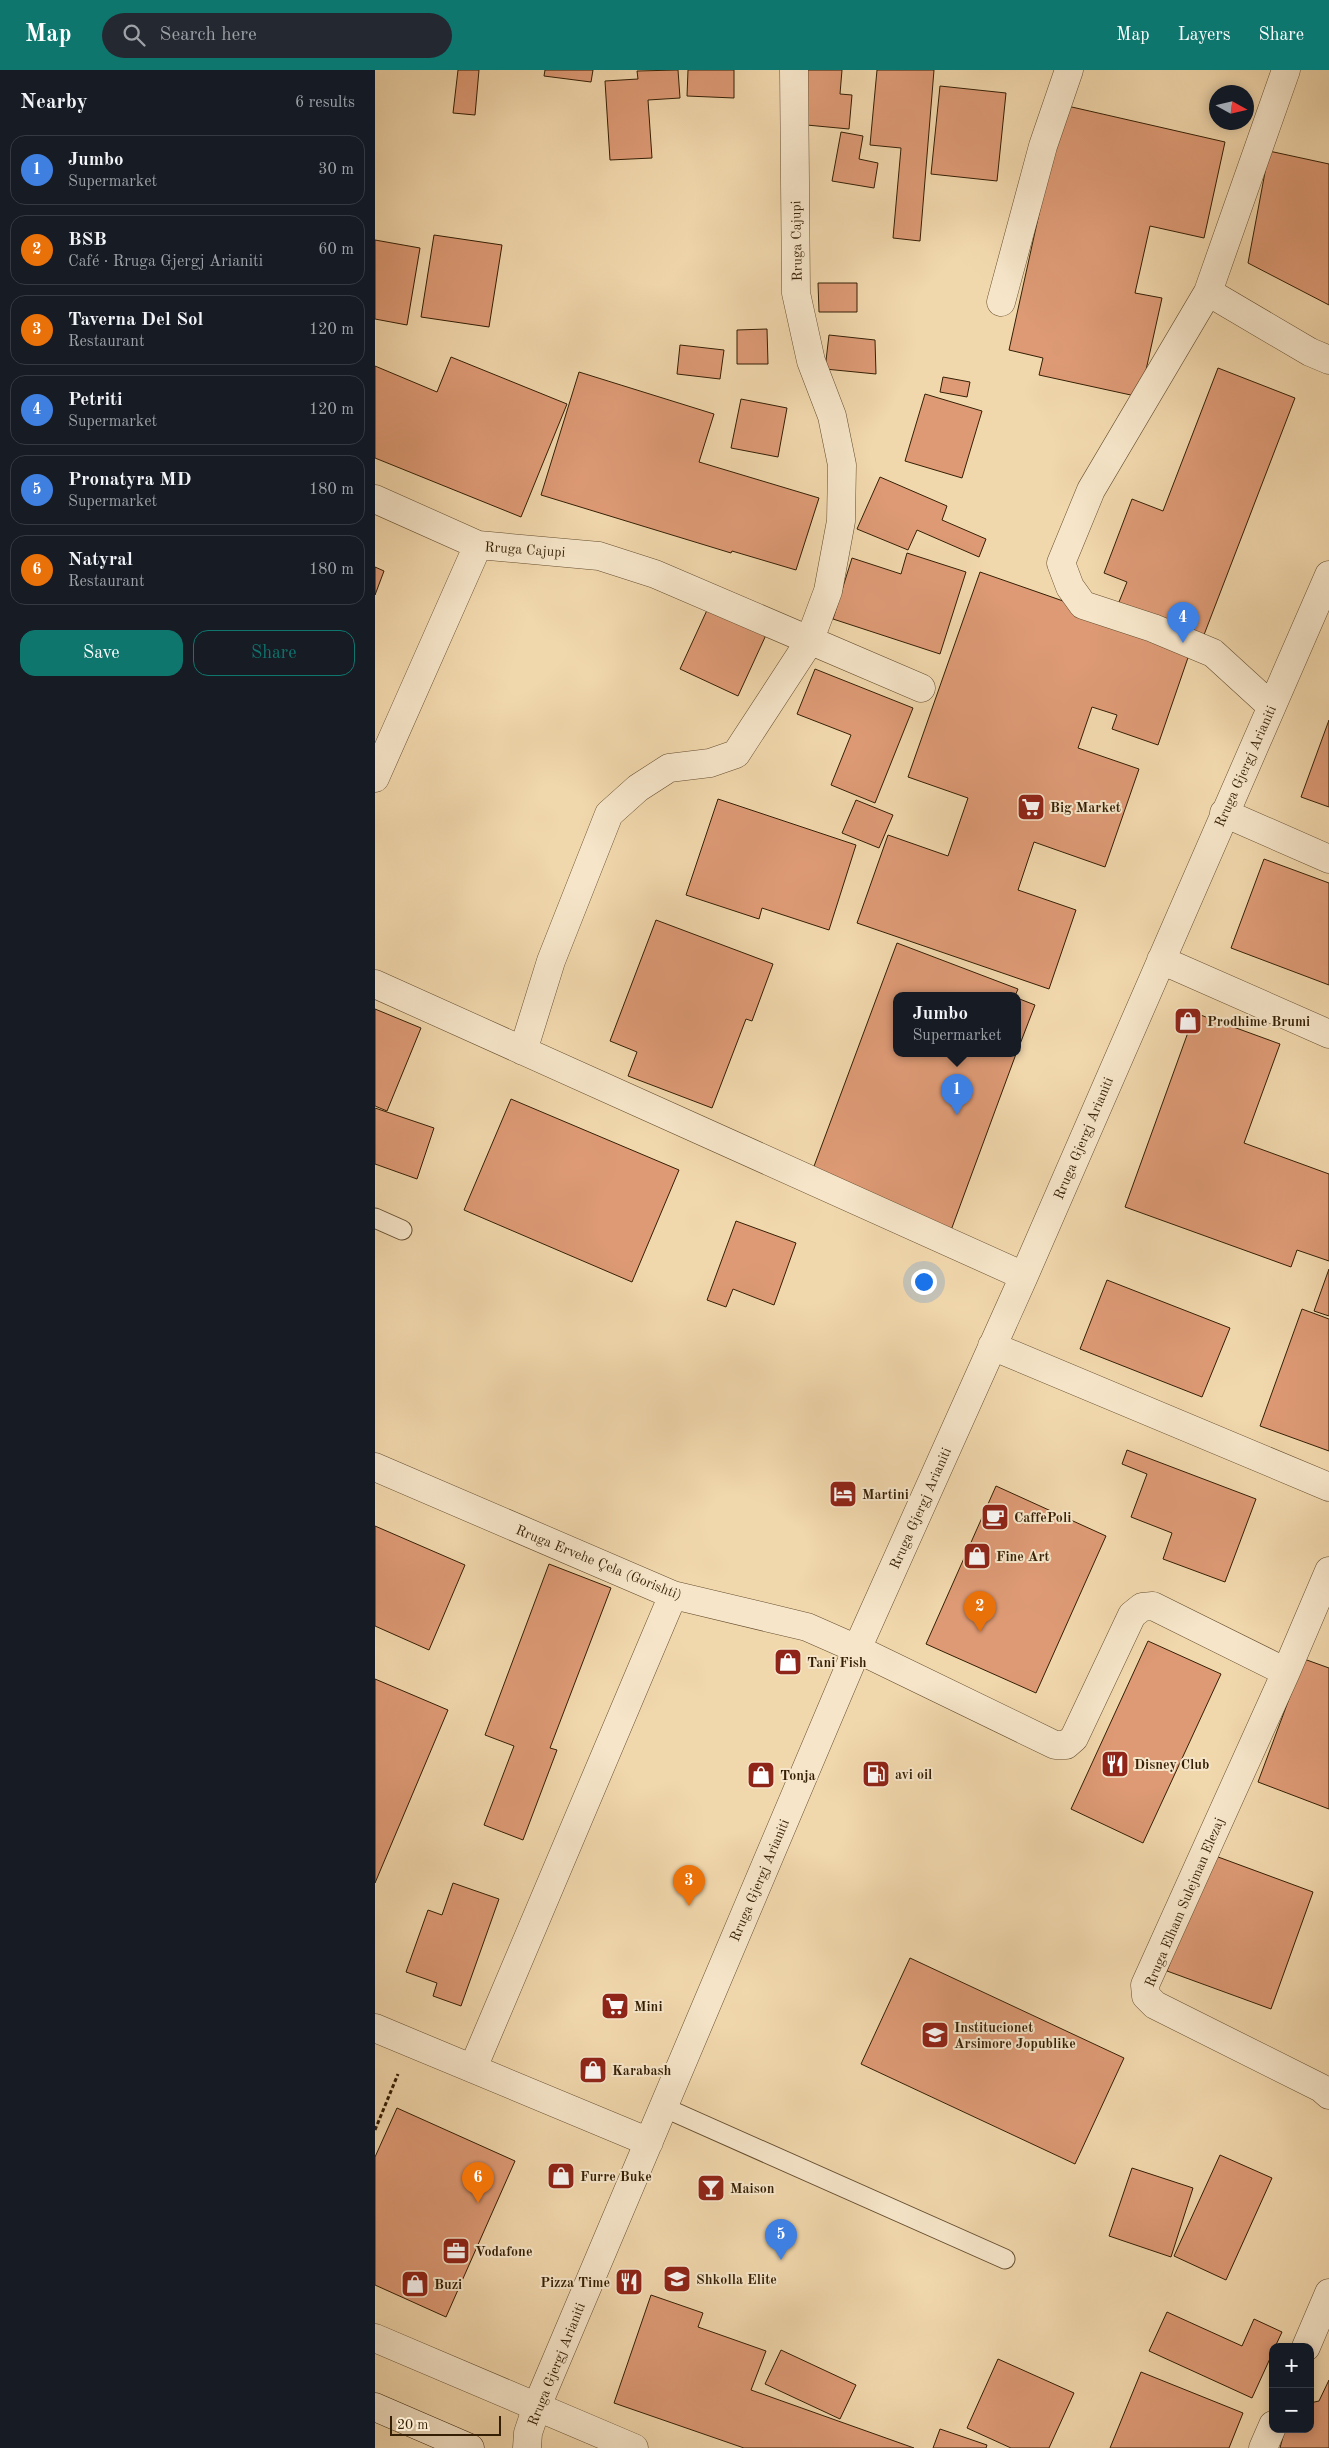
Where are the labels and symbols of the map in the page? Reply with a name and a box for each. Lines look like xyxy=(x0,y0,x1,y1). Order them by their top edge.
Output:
north arrow xyxy=(1209,85,1254,130)
street label: Rruga Cajupi xyxy=(789,200,805,282)
street label: Rruga Cajupi xyxy=(484,540,566,560)
pin: 4 xyxy=(1167,602,1199,643)
street label: Rruga Gjergj Arianiti xyxy=(1213,703,1279,829)
supermarket icon: Big Market xyxy=(1016,792,1046,822)
place label: Big Market xyxy=(1050,801,1121,815)
shop icon: Prodhime Brumi xyxy=(1173,1006,1203,1036)
place label: Prodhime Brumi xyxy=(1207,1015,1310,1029)
pin: 1 xyxy=(941,1074,973,1115)
street label: Rruga Gjergj Arianiti xyxy=(1052,1075,1116,1202)
your location xyxy=(911,1269,937,1295)
street label: Rruga Gjergj Arianiti xyxy=(888,1445,954,1571)
hotel icon: Martini xyxy=(828,1479,858,1509)
place label: Martini xyxy=(862,1488,909,1502)
cafe icon: CaffePoli xyxy=(980,1502,1010,1532)
place label: CaffePoli xyxy=(1014,1511,1071,1525)
street label: Rruga Ervehe Çela (Gorishti) xyxy=(514,1523,684,1603)
shop icon: Fine Art xyxy=(962,1541,992,1571)
place label: Fine Art xyxy=(996,1550,1050,1564)
pin: 2 xyxy=(964,1591,996,1632)
shop icon: Tani Fish xyxy=(773,1647,803,1677)
place label: Tani Fish xyxy=(807,1656,867,1670)
restaurant icon: Disney Club xyxy=(1100,1749,1130,1779)
place label: Disney Club xyxy=(1134,1758,1209,1772)
fuel station icon: avi oil xyxy=(861,1759,891,1789)
shop icon: Tonja xyxy=(746,1760,776,1790)
place label: avi oil xyxy=(895,1768,932,1782)
place label: Tonja xyxy=(780,1769,816,1783)
street label: Rruga Elham Sulejman Elezaj xyxy=(1143,1816,1227,1989)
street label: Rruga Gjergj Arianiti xyxy=(728,1817,792,1944)
pin: 3 xyxy=(673,1865,705,1906)
supermarket icon: Mini xyxy=(600,1991,630,2021)
place label: Mini xyxy=(634,2000,663,2014)
school or university icon: Institucionet Arsimore Jopublike xyxy=(920,2020,950,2050)
place label: Institucionet Arsimore Jopublike xyxy=(954,2021,1076,2051)
shop icon: Karabash xyxy=(578,2055,608,2085)
place label: Karabash xyxy=(612,2064,672,2078)
shop icon: Furre Buke xyxy=(546,2161,576,2191)
pin: 6 xyxy=(462,2162,494,2203)
place label: Furre Buke xyxy=(580,2170,652,2184)
bar icon: Maison xyxy=(696,2173,726,2203)
place label: Maison xyxy=(730,2182,775,2196)
pin: 5 xyxy=(765,2219,797,2260)
office icon: Vodafone xyxy=(441,2236,471,2266)
place label: Vodafone xyxy=(475,2245,533,2259)
school or university icon: Shkolla Elite xyxy=(662,2264,692,2294)
restaurant icon: Pizza Time xyxy=(614,2267,644,2297)
shop icon: Buzi xyxy=(400,2269,430,2299)
place label: Shkolla Elite xyxy=(696,2273,777,2287)
place label: Pizza Time xyxy=(540,2276,610,2290)
place label: Buzi xyxy=(434,2278,462,2292)
street label: Rruga Gjergj Arianiti xyxy=(526,2301,588,2428)
scale bar xyxy=(390,2413,501,2436)

